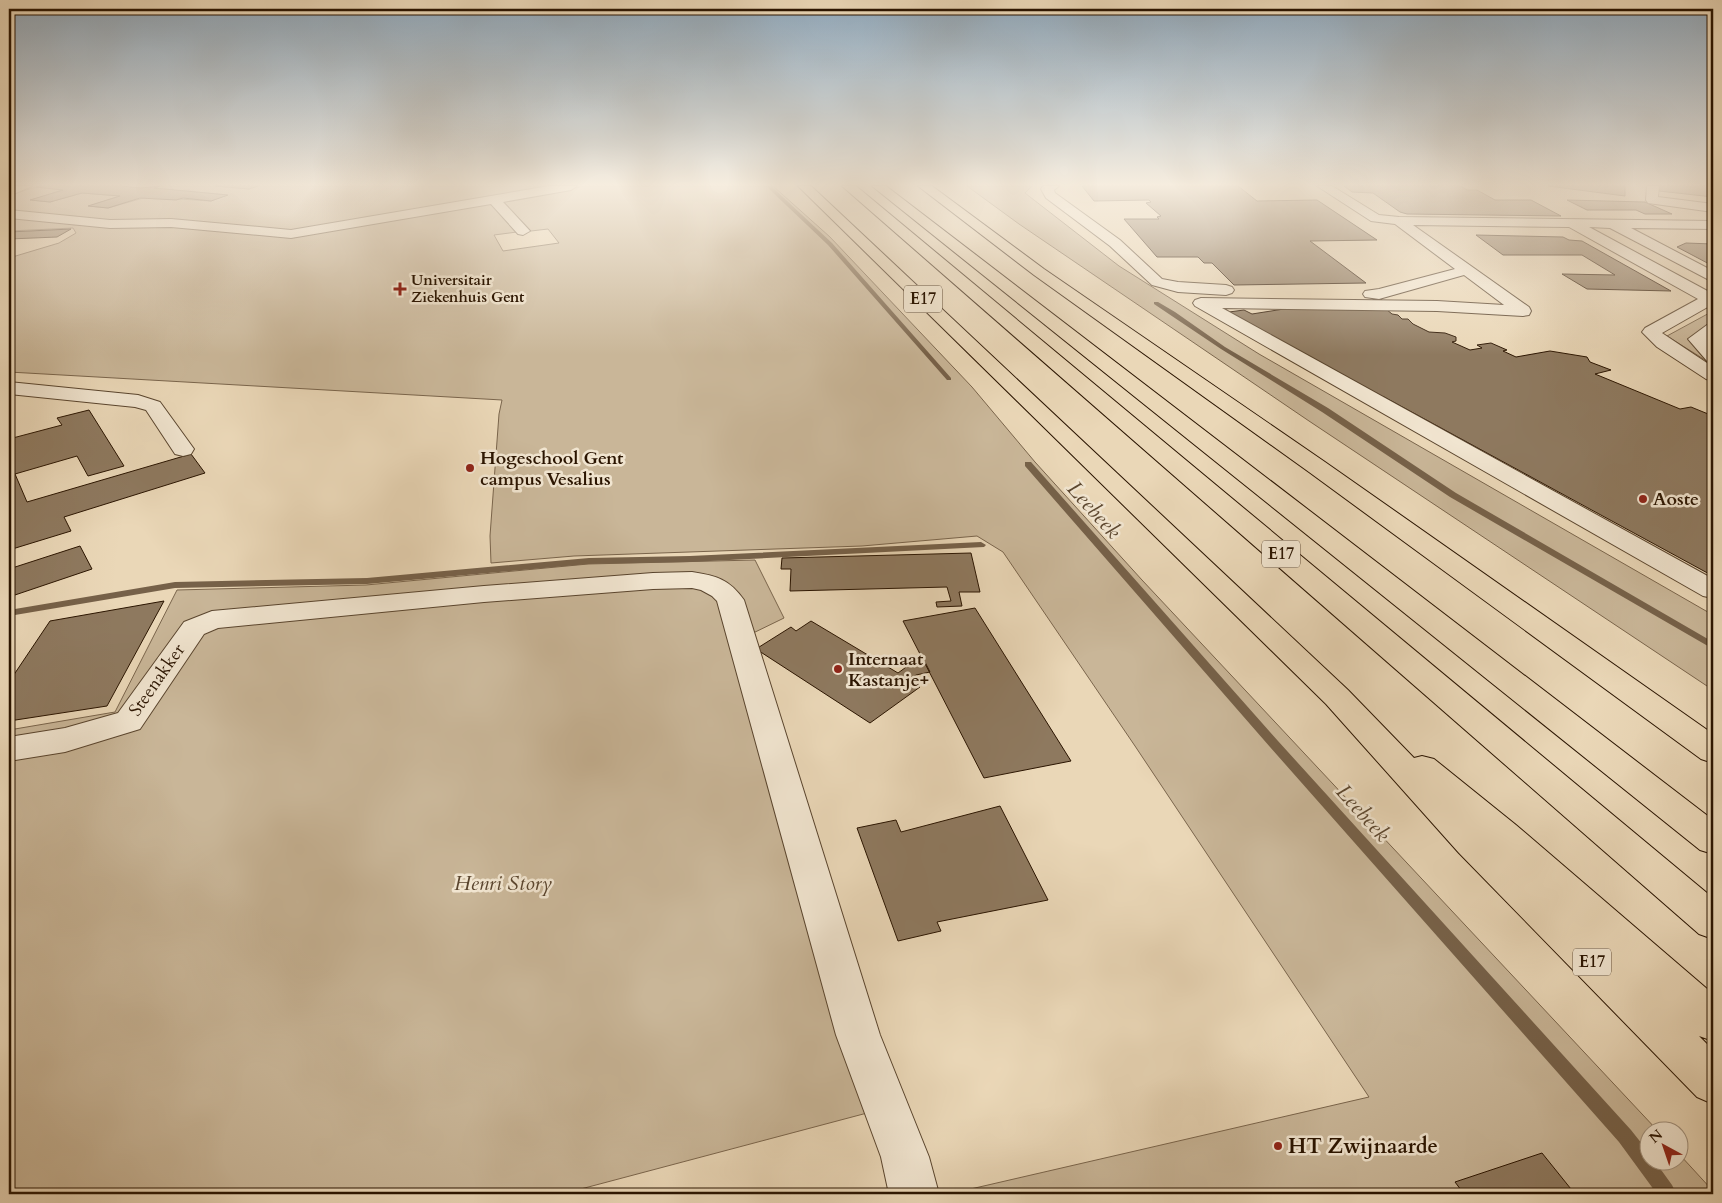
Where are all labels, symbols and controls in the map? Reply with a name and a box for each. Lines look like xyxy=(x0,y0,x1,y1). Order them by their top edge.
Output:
place label: Universitair Ziekenhuis Gent xyxy=(411,270,525,307)
marker: Universitair Ziekenhuis Gent xyxy=(393,282,407,296)
road number: E17 xyxy=(904,286,942,312)
place label: Hogeschool Gent campus Vesalius xyxy=(480,446,624,492)
marker: Hogeschool Gent campus Vesalius xyxy=(464,462,476,474)
water label: Leebeek xyxy=(1060,475,1128,545)
place label: Aoste xyxy=(1653,487,1699,512)
marker: Aoste xyxy=(1637,493,1649,505)
road number: E17 xyxy=(1262,540,1300,568)
street label: Steenakker xyxy=(123,638,191,721)
place label: Internaat Kastanje+ xyxy=(848,647,929,693)
marker: Internaat Kastanje+ xyxy=(832,663,844,675)
water label: Leebeek xyxy=(1329,778,1397,848)
park label: Henri Story xyxy=(454,869,552,898)
road number: E17 xyxy=(1573,949,1611,976)
north arrow xyxy=(1640,1120,1690,1170)
text: N xyxy=(1645,1125,1667,1148)
place label: HT Zwijnaarde xyxy=(1288,1132,1438,1161)
marker: HT Zwijnaarde xyxy=(1272,1140,1284,1152)

